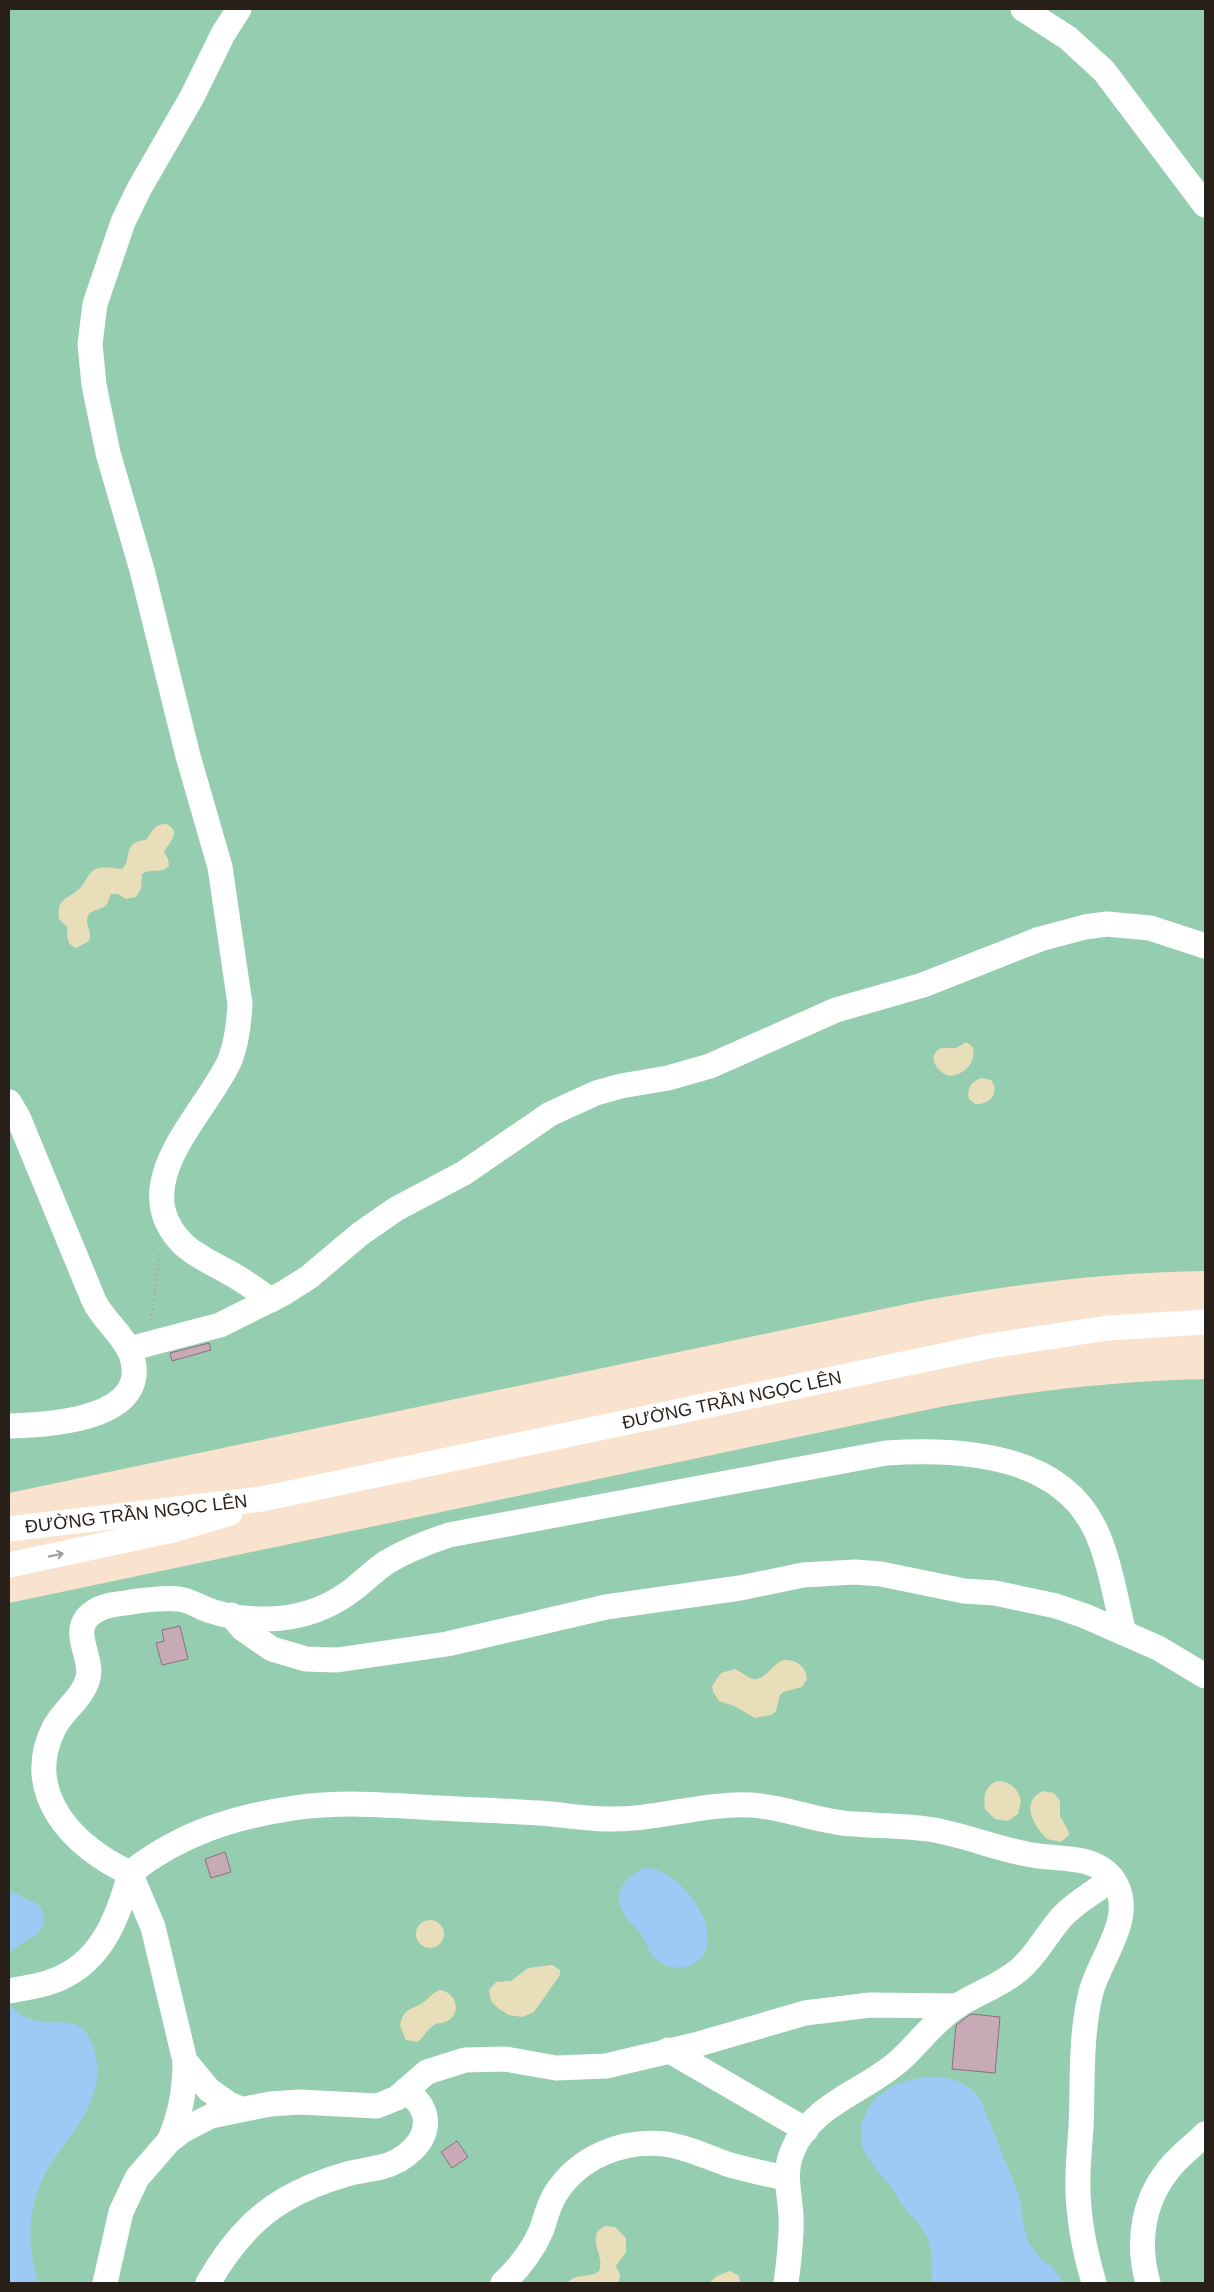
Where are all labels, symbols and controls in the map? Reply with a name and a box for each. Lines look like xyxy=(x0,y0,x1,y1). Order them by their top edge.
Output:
street label: ĐƯỜNG TRẦN NGỌC LÊN xyxy=(620,1367,843,1433)
street label: ĐƯỜNG TRẦN NGỌC LÊN xyxy=(24,1491,248,1537)
one-way arrow xyxy=(48,1549,64,1559)

